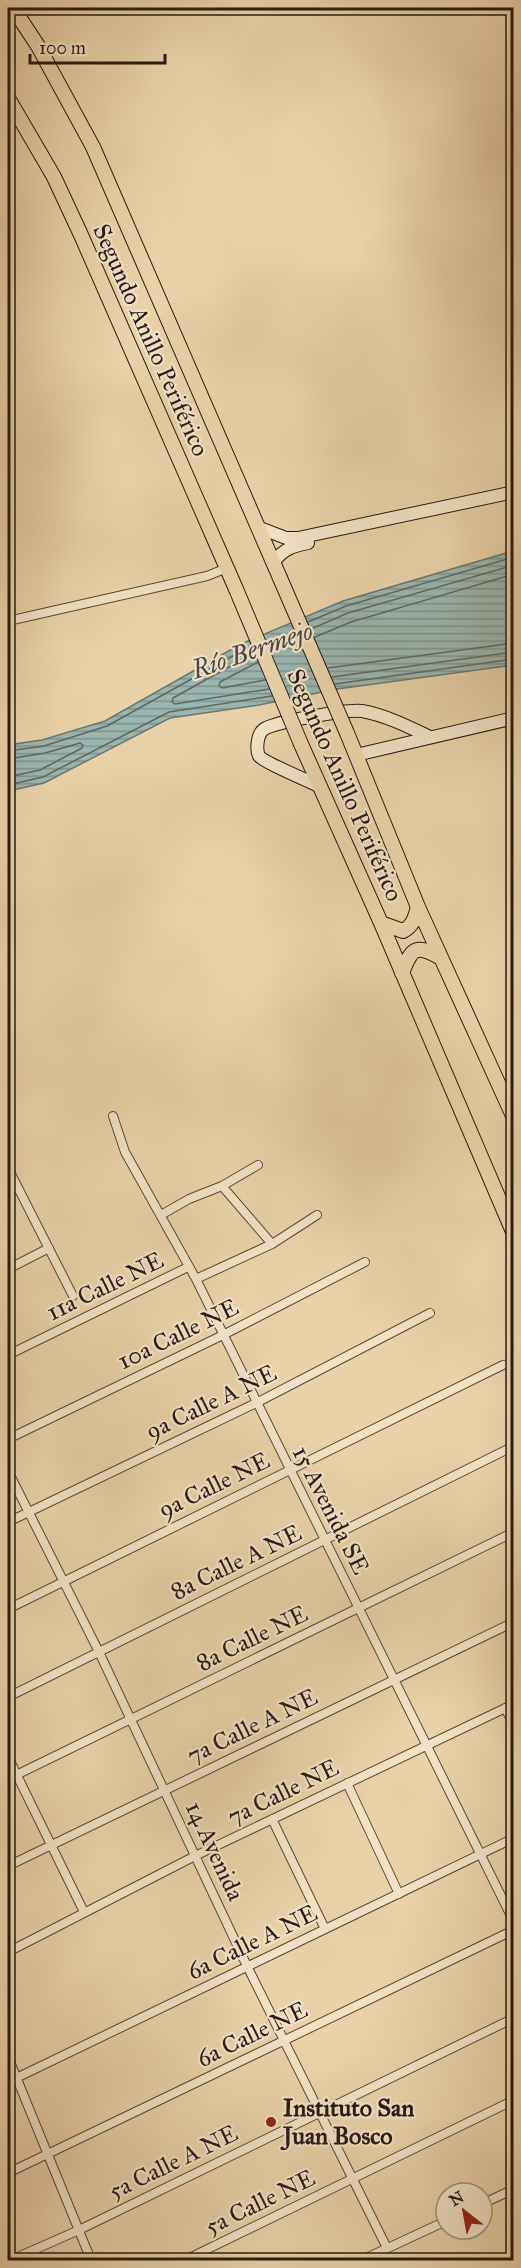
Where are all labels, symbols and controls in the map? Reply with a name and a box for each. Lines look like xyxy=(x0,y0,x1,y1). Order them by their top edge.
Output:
scale bar xyxy=(30,27,165,65)
text: 100 m xyxy=(39,37,86,59)
street label: Segundo Anillo Periférico xyxy=(86,219,216,461)
water label: Río Bermejo xyxy=(186,614,317,686)
street label: Segundo Anillo Periférico xyxy=(280,664,410,906)
street label: 11a Calle NE xyxy=(42,1245,168,1327)
street label: 10a Calle NE xyxy=(113,1292,243,1376)
street label: 9a Calle A NE xyxy=(141,1357,281,1447)
street label: 15 Avenida SE xyxy=(286,1441,376,1579)
street label: 9a Calle NE xyxy=(153,1445,275,1525)
street label: 8a Calle A NE xyxy=(166,1517,306,1607)
street label: 8a Calle NE xyxy=(191,1598,313,1678)
street label: 7a Calle A NE xyxy=(182,1681,322,1771)
street label: 7a Calle NE xyxy=(222,1752,344,1832)
street label: 14 Avenida xyxy=(179,1797,251,1906)
street label: 6a Calle A NE xyxy=(182,1898,322,1986)
street label: 6a Calle NE xyxy=(192,1994,312,2074)
place label: Instituto San Juan Bosco xyxy=(280,2093,414,2151)
marker: Instituto San Juan Bosco xyxy=(264,2115,278,2129)
street label: 5a Calle A NE xyxy=(104,2118,242,2206)
street label: 5a Calle NE xyxy=(200,2163,320,2241)
north arrow xyxy=(434,2181,494,2241)
text: N xyxy=(446,2187,468,2210)

